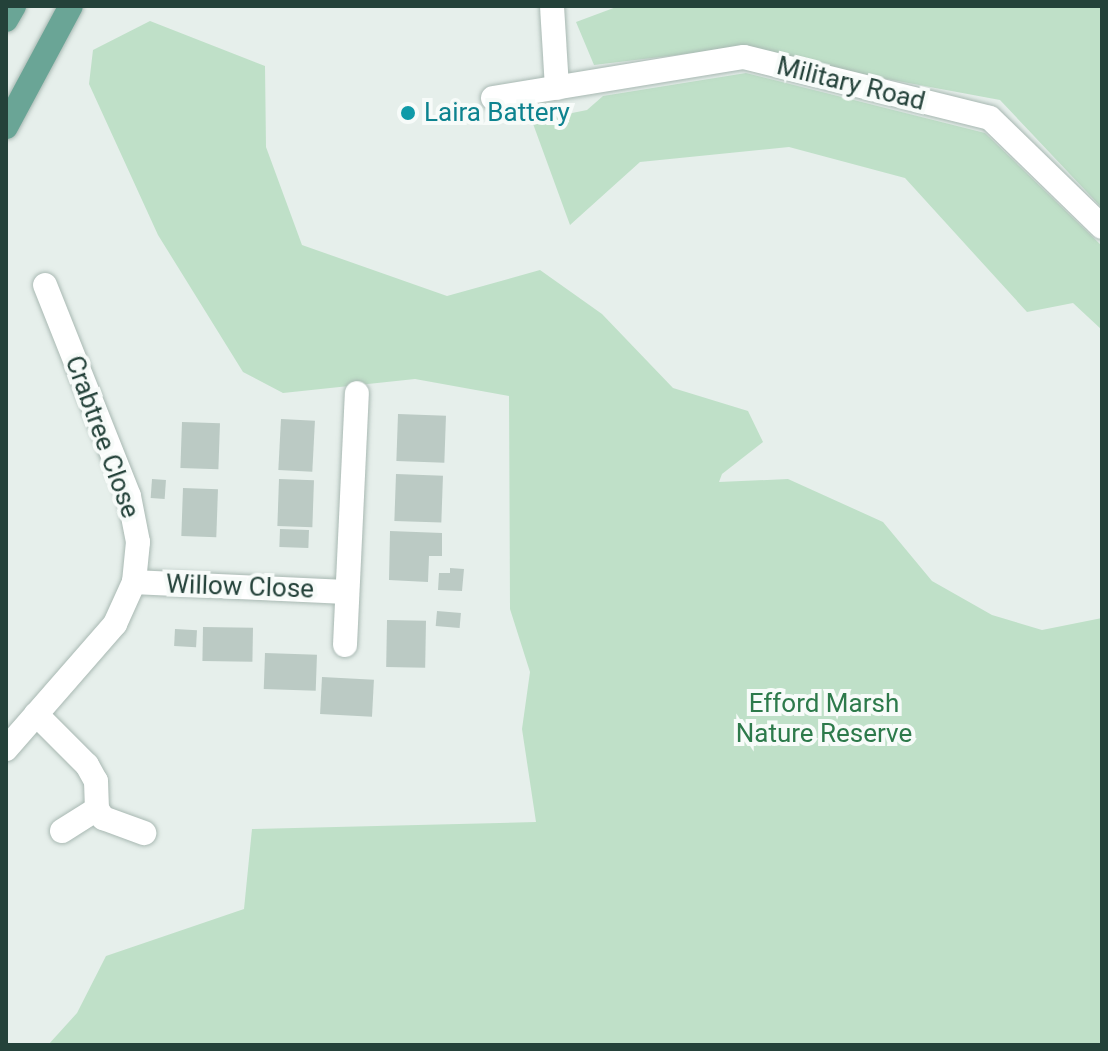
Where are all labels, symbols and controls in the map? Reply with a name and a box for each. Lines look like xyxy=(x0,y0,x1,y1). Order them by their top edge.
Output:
street label: Military Road xyxy=(774,51,928,117)
place label: Laira Battery xyxy=(424,97,570,129)
marker: Laira Battery xyxy=(399,104,417,122)
street label: Crabtree Close xyxy=(58,352,146,522)
street label: Willow Close xyxy=(165,569,315,605)
park label: Efford Marsh Nature Reserve xyxy=(736,688,912,750)

